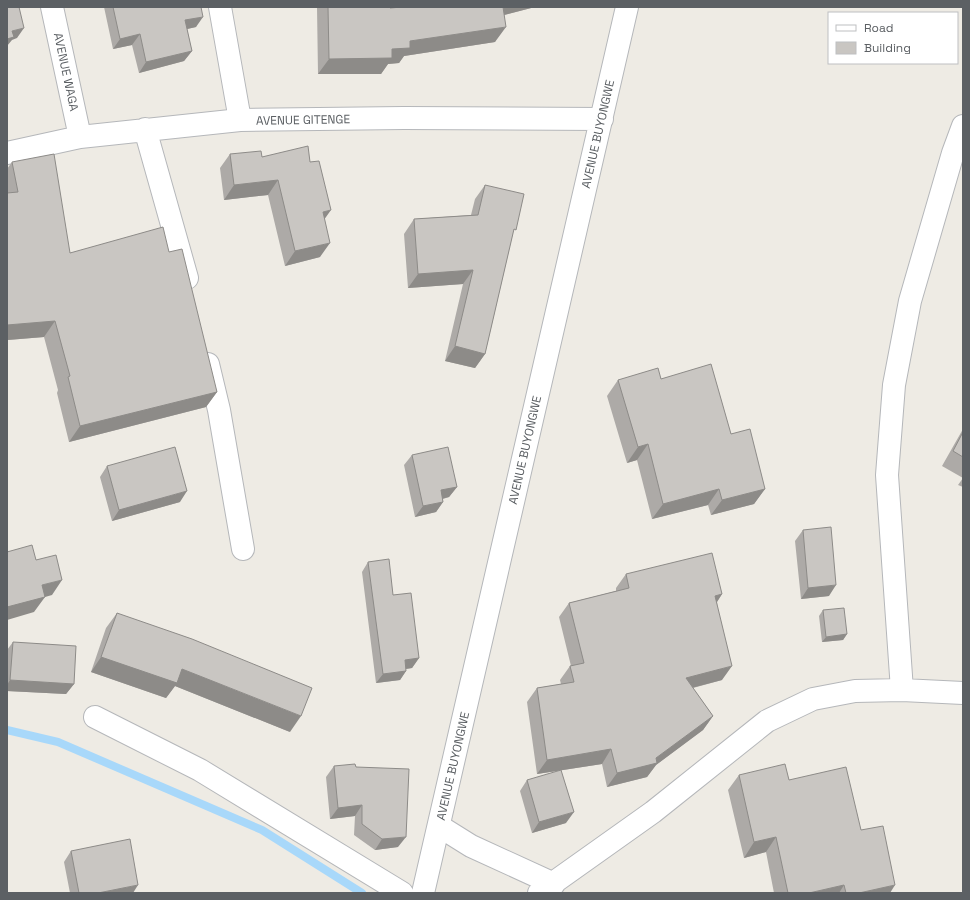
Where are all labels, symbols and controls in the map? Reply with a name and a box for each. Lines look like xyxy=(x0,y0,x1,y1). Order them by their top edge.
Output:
legend xyxy=(828,12,958,64)
text: Road xyxy=(864,20,893,36)
street label: AVENUE WAGA xyxy=(50,31,82,113)
text: Building xyxy=(864,40,911,56)
street label: AVENUE BUYONGWE xyxy=(578,78,618,190)
street label: AVENUE GITENGE xyxy=(256,111,350,129)
street label: AVENUE BUYONGWE xyxy=(505,394,545,506)
street label: AVENUE BUYONGWE xyxy=(433,710,473,822)

